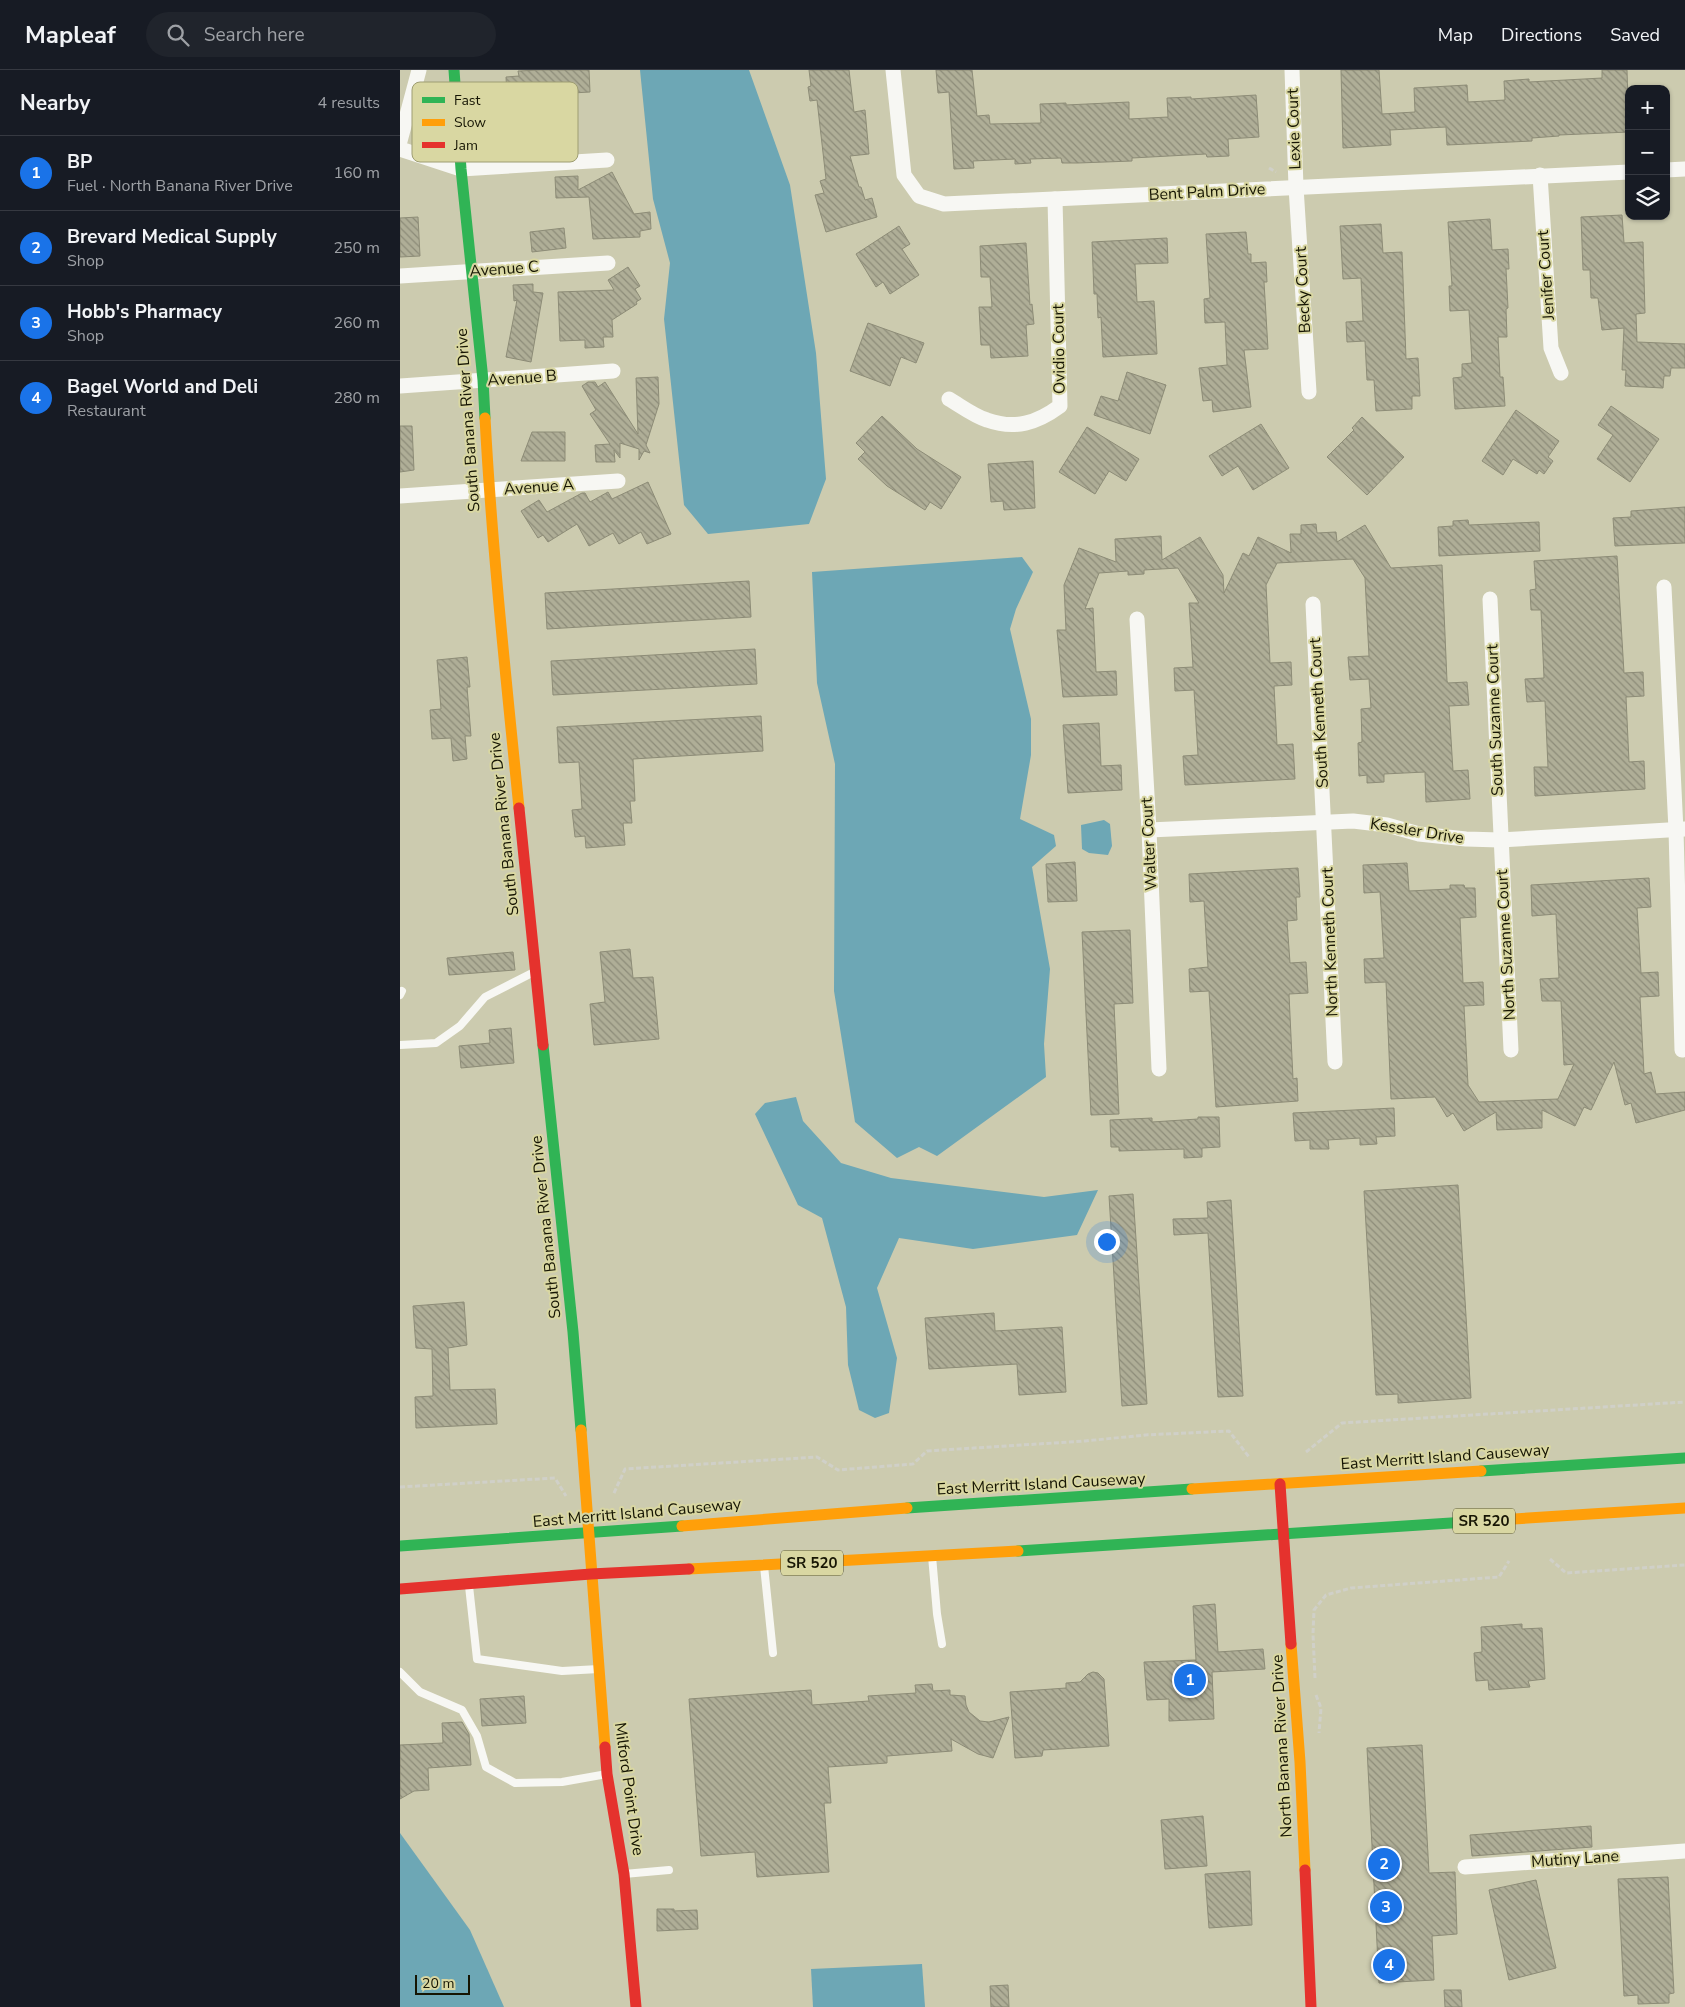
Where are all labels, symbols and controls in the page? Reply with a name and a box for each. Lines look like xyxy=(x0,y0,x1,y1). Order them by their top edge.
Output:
search box xyxy=(146,12,496,57)
text: Mapleaf xyxy=(25,19,116,51)
icon: search xyxy=(164,21,192,49)
text: Search here xyxy=(204,22,305,48)
text: Map xyxy=(1438,23,1473,47)
text: Directions xyxy=(1501,23,1582,47)
text: Saved xyxy=(1610,23,1660,47)
legend xyxy=(412,82,578,162)
map controls xyxy=(1625,85,1670,220)
button: + xyxy=(1625,85,1670,130)
street label: Lexie Court xyxy=(1282,87,1306,170)
text: Nearby xyxy=(20,89,90,117)
text: Fast xyxy=(454,91,480,110)
text: 4 results xyxy=(318,92,380,114)
text: Slow xyxy=(454,113,486,132)
button: − xyxy=(1625,130,1670,175)
text: Jam xyxy=(453,136,478,155)
text: BP xyxy=(67,149,92,175)
text: 1 xyxy=(31,162,41,184)
text: 160 m xyxy=(333,162,380,184)
text: Fuel · North Banana River Drive xyxy=(67,175,293,197)
button: layers xyxy=(1625,175,1670,220)
street label: Bent Palm Drive xyxy=(1148,178,1266,206)
text: Brevard Medical Supply xyxy=(67,224,277,250)
street label: Jenifer Court xyxy=(1532,229,1560,322)
text: 2 xyxy=(31,237,41,259)
text: 250 m xyxy=(333,237,380,259)
street label: Becky Court xyxy=(1290,246,1316,334)
text: Shop xyxy=(67,250,104,272)
street label: Avenue C xyxy=(469,256,540,282)
text: Hobb's Pharmacy xyxy=(67,299,222,325)
street label: Ovidio Court xyxy=(1047,303,1071,394)
text: 3 xyxy=(31,312,41,334)
text: 260 m xyxy=(333,312,380,334)
text: Shop xyxy=(67,325,104,347)
street label: South Banana River Drive xyxy=(451,328,485,512)
street label: Avenue B xyxy=(487,365,557,391)
text: Bagel World and Deli xyxy=(67,374,258,400)
text: 4 xyxy=(31,387,41,409)
text: 280 m xyxy=(333,387,380,409)
text: Restaurant xyxy=(67,400,146,422)
street label: Avenue A xyxy=(503,474,575,500)
street label: South Kenneth Court xyxy=(1304,637,1334,789)
street label: South Suzanne Court xyxy=(1481,643,1509,796)
street label: South Banana River Drive xyxy=(483,731,525,917)
street label: Walter Court xyxy=(1136,796,1162,891)
street label: Kessler Drive xyxy=(1369,813,1465,849)
street label: North Kenneth Court xyxy=(1316,867,1344,1017)
street label: North Suzanne Court xyxy=(1491,869,1521,1021)
street label: South Banana River Drive xyxy=(525,1134,567,1320)
your location xyxy=(1094,1229,1120,1255)
street label: East Merritt Island Causeway xyxy=(1340,1439,1551,1475)
street label: East Merritt Island Causeway xyxy=(936,1468,1147,1500)
street label: East Merritt Island Causeway xyxy=(532,1493,743,1533)
road number: SR 520 xyxy=(1453,1508,1515,1534)
road number: SR 520 xyxy=(781,1550,843,1576)
street label: North Banana River Drive xyxy=(1266,1654,1298,1838)
pin: 1 xyxy=(1174,1661,1206,1699)
street label: Milford Point Drive xyxy=(609,1721,649,1857)
pin: 2 xyxy=(1368,1845,1400,1883)
street label: Mutiny Lane xyxy=(1530,1845,1620,1873)
pin: 3 xyxy=(1370,1888,1402,1926)
pin: 4 xyxy=(1373,1946,1405,1984)
scale bar xyxy=(415,1972,470,1995)
text: 20 m xyxy=(422,1974,454,1993)

